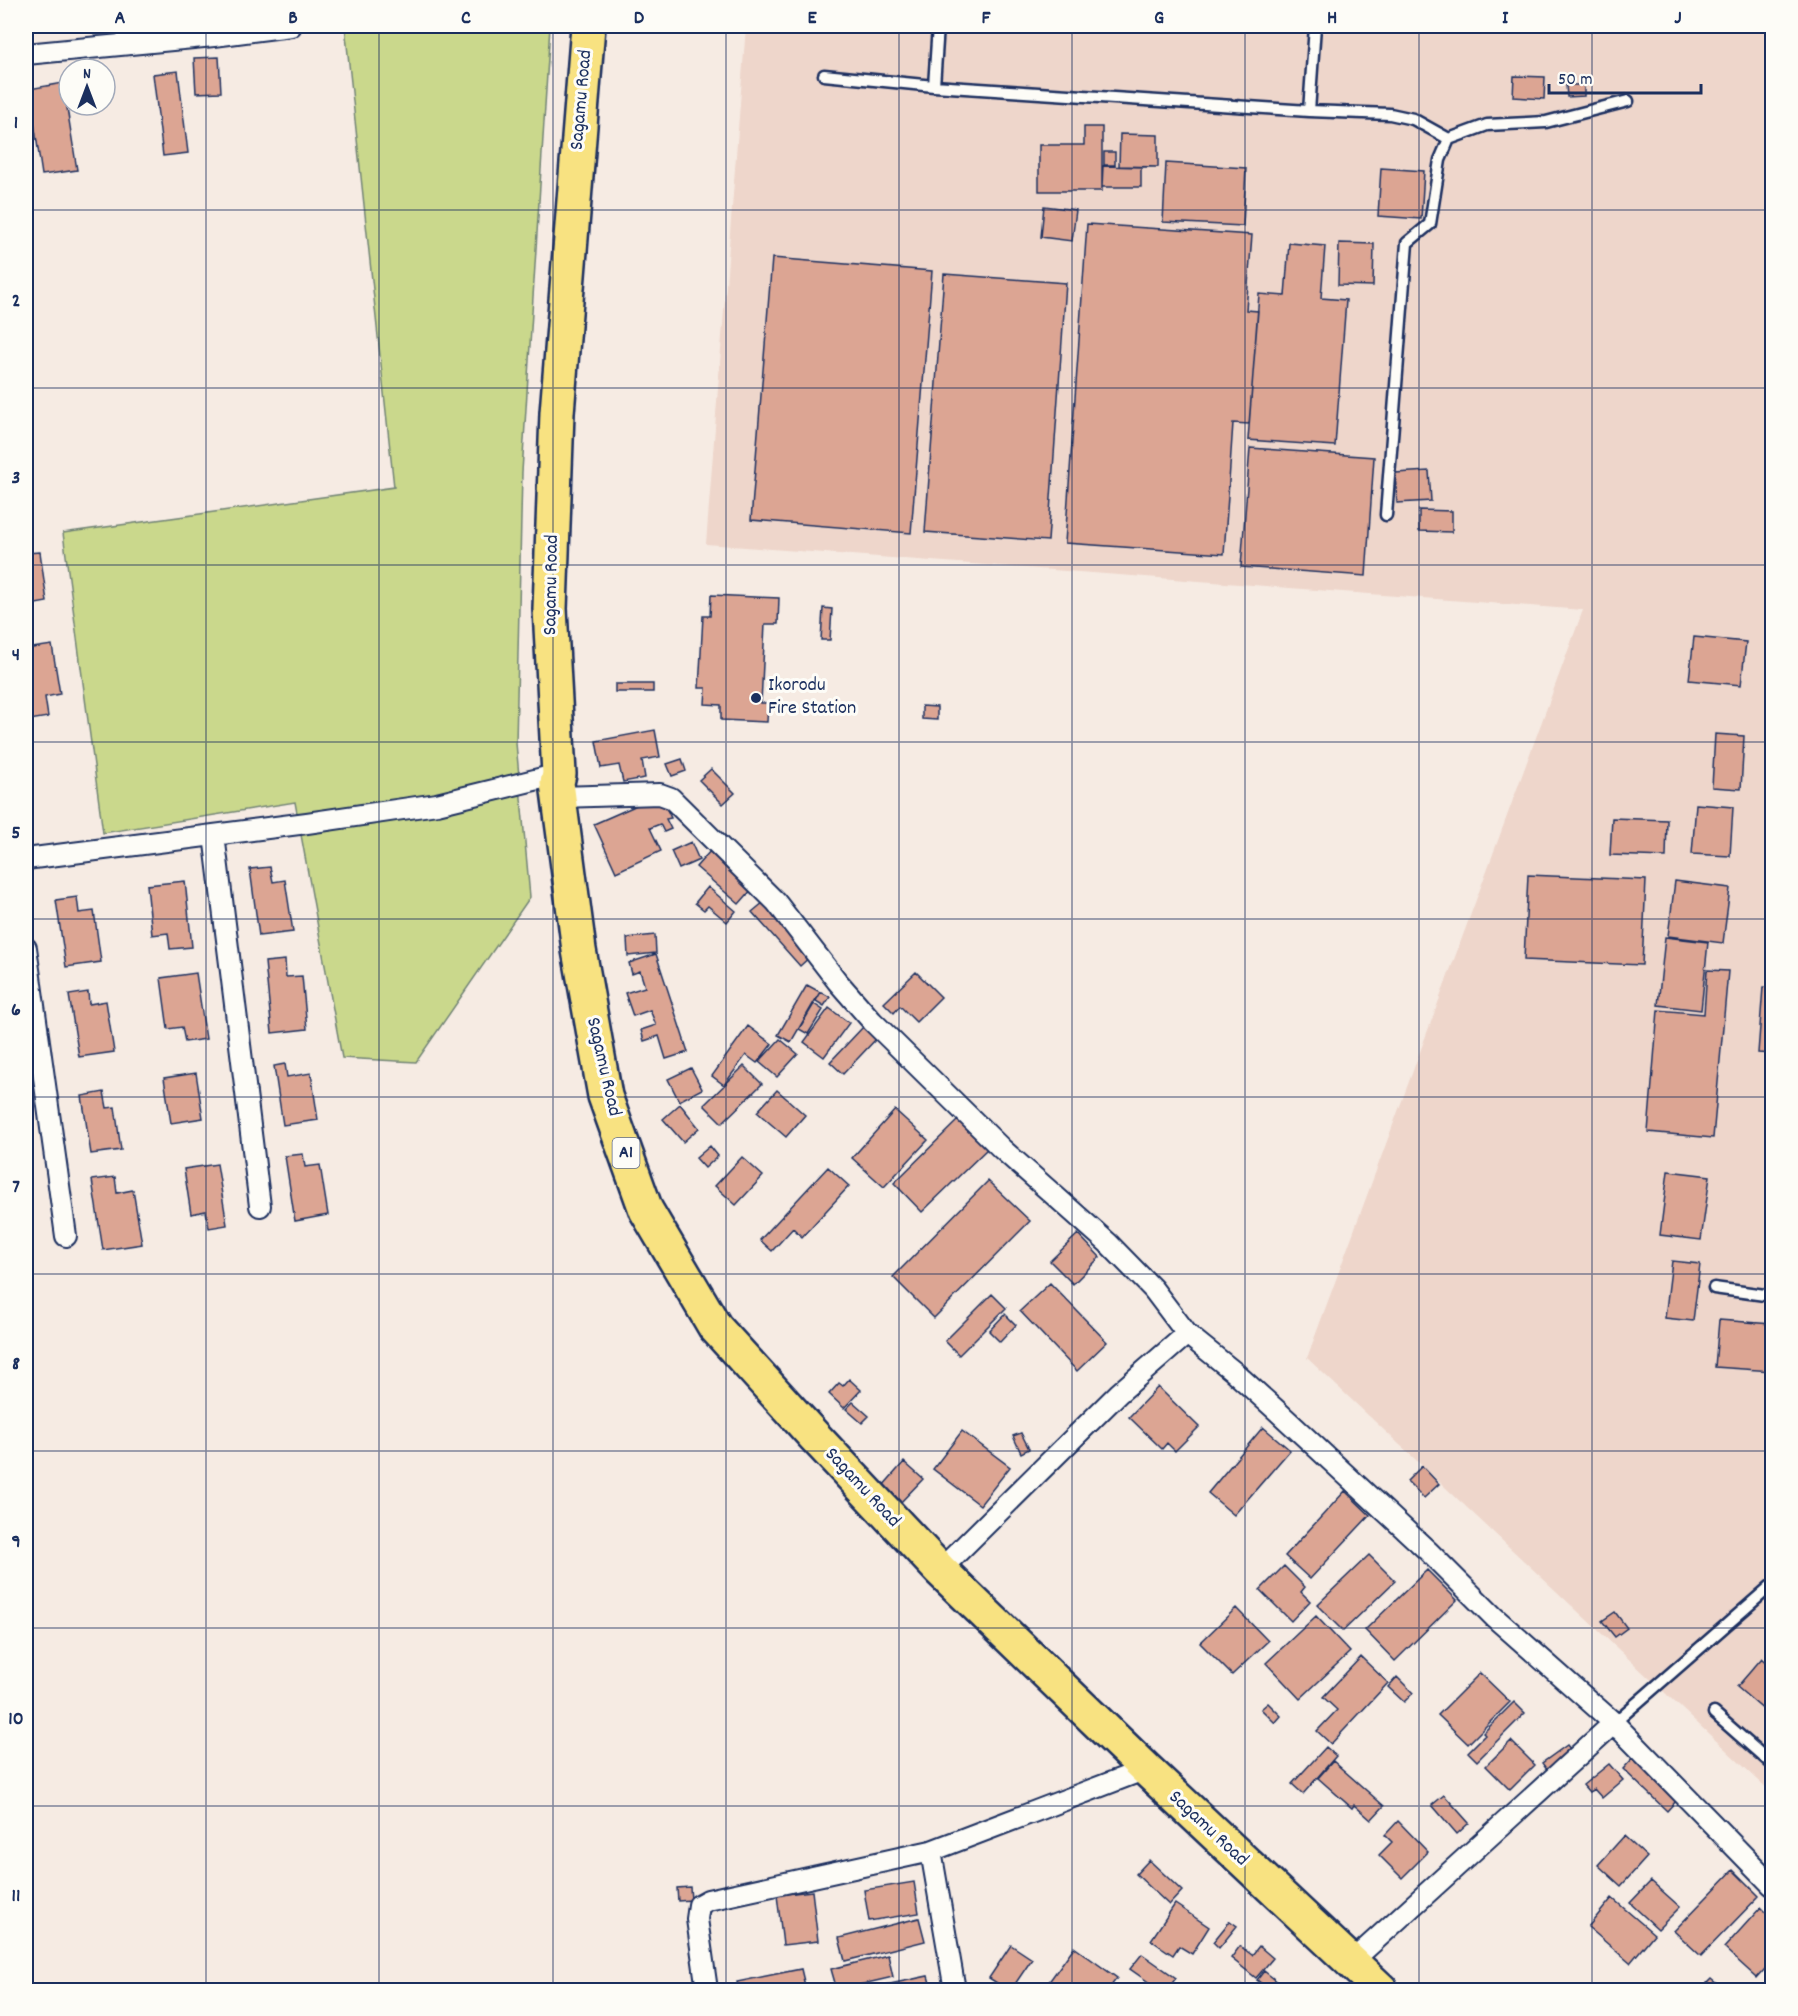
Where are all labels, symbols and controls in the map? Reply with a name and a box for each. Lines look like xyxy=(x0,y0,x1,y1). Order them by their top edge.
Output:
text: A xyxy=(115,5,126,33)
text: B xyxy=(288,5,298,33)
text: C xyxy=(461,5,471,33)
text: D xyxy=(634,5,645,33)
text: E xyxy=(807,5,817,33)
text: F xyxy=(982,5,992,33)
text: G xyxy=(1154,5,1164,33)
text: H xyxy=(1327,5,1337,33)
text: I xyxy=(1502,5,1509,33)
text: J xyxy=(1674,5,1682,33)
street label: Sagamu Road xyxy=(564,49,600,151)
north arrow xyxy=(57,57,117,117)
scale bar xyxy=(1549,57,1700,95)
text: N xyxy=(83,63,91,86)
text: 50 m xyxy=(1558,68,1593,93)
text: 1 xyxy=(14,110,18,138)
text: 2 xyxy=(12,288,20,316)
text: 3 xyxy=(12,465,20,493)
street label: Sagamu Road xyxy=(537,534,567,636)
text: 4 xyxy=(12,642,20,670)
place label: Ikorodu Fire Station xyxy=(768,672,856,723)
marker: Ikorodu Fire Station xyxy=(749,691,763,705)
text: 5 xyxy=(11,820,21,848)
text: 6 xyxy=(11,997,21,1025)
street label: Sagamu Road xyxy=(578,1015,628,1119)
road number: A1 xyxy=(612,1138,640,1168)
text: 7 xyxy=(12,1174,20,1202)
text: 8 xyxy=(12,1351,20,1379)
street label: Sagamu Road xyxy=(817,1442,907,1534)
text: 9 xyxy=(11,1529,21,1557)
text: 10 xyxy=(8,1706,24,1734)
street label: Sagamu Road xyxy=(1162,1784,1254,1874)
text: 11 xyxy=(12,1883,20,1911)

